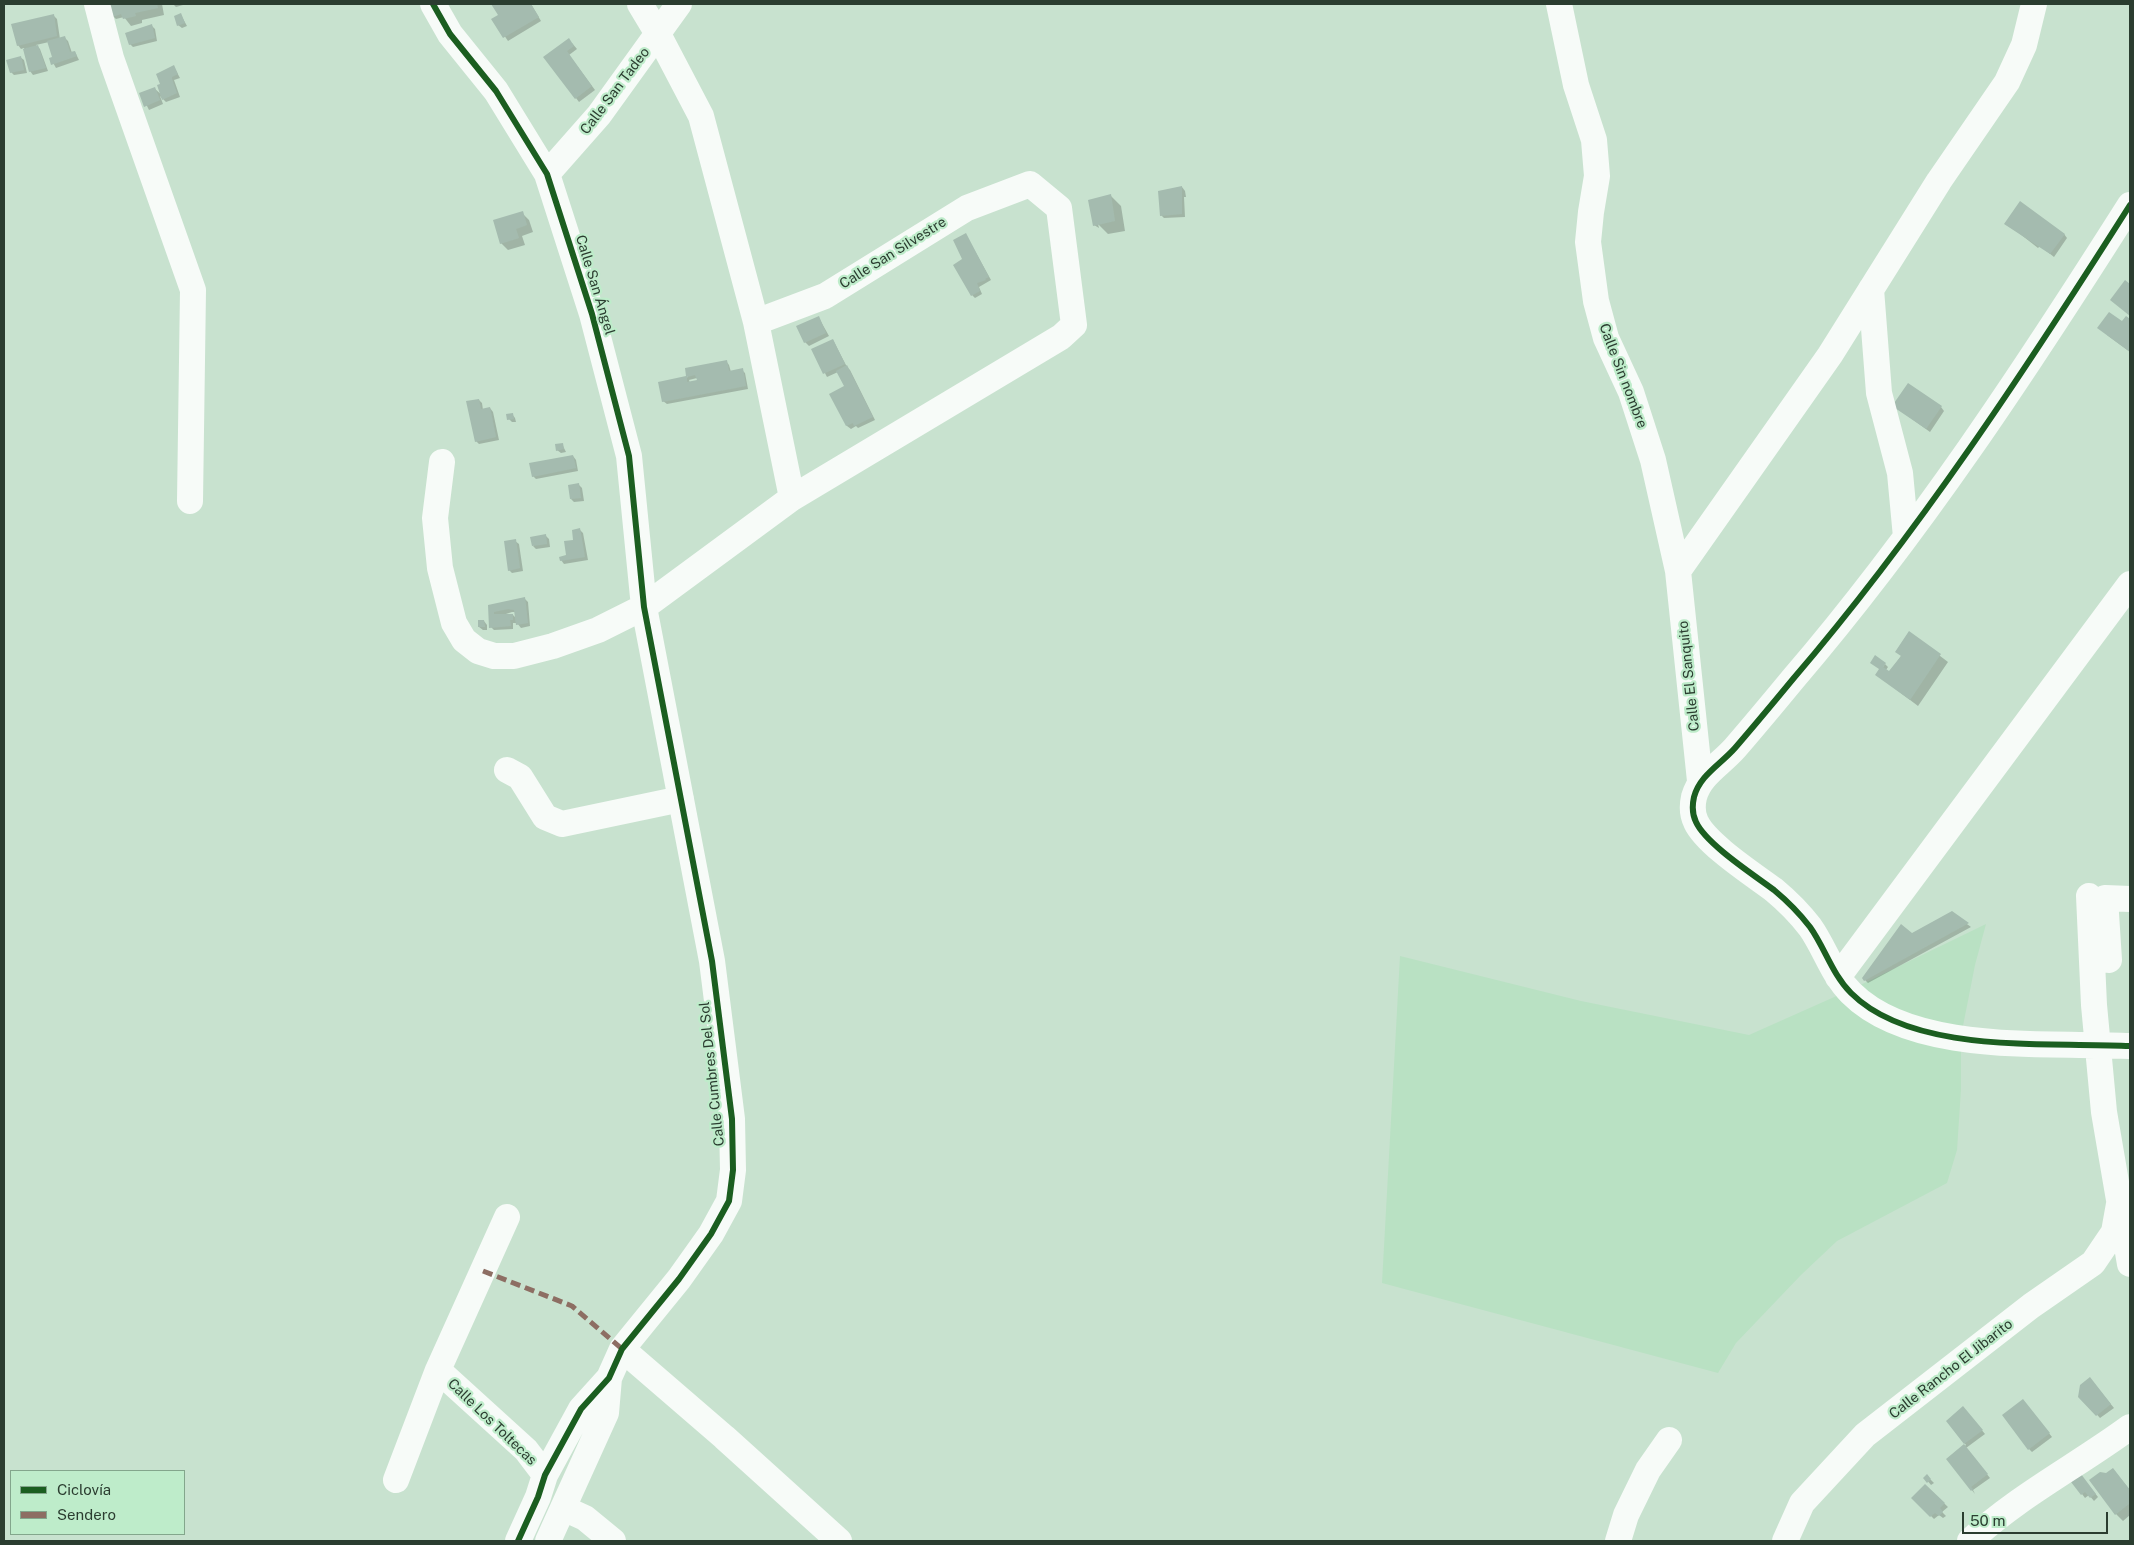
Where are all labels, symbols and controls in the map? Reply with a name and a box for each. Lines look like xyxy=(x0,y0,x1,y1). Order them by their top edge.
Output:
street label: Calle San Tadeo xyxy=(577,44,653,138)
street label: Calle San Silvestre xyxy=(837,213,949,293)
street label: Calle San Ángel xyxy=(572,233,618,337)
street label: Calle Sin nombre xyxy=(1595,321,1651,431)
street label: Calle El Sanquito xyxy=(1675,620,1703,732)
street label: Calle Cumbres Del Sol xyxy=(696,1001,728,1147)
street label: Calle Rancho El Jibarito xyxy=(1886,1316,2016,1422)
street label: Calle Los Toltecas xyxy=(444,1375,540,1469)
legend xyxy=(10,1470,185,1535)
text: Ciclovía xyxy=(57,1481,111,1498)
scale bar xyxy=(1964,1502,2110,1534)
text: Sendero xyxy=(57,1506,116,1523)
text: 50 m xyxy=(1970,1512,2005,1529)

